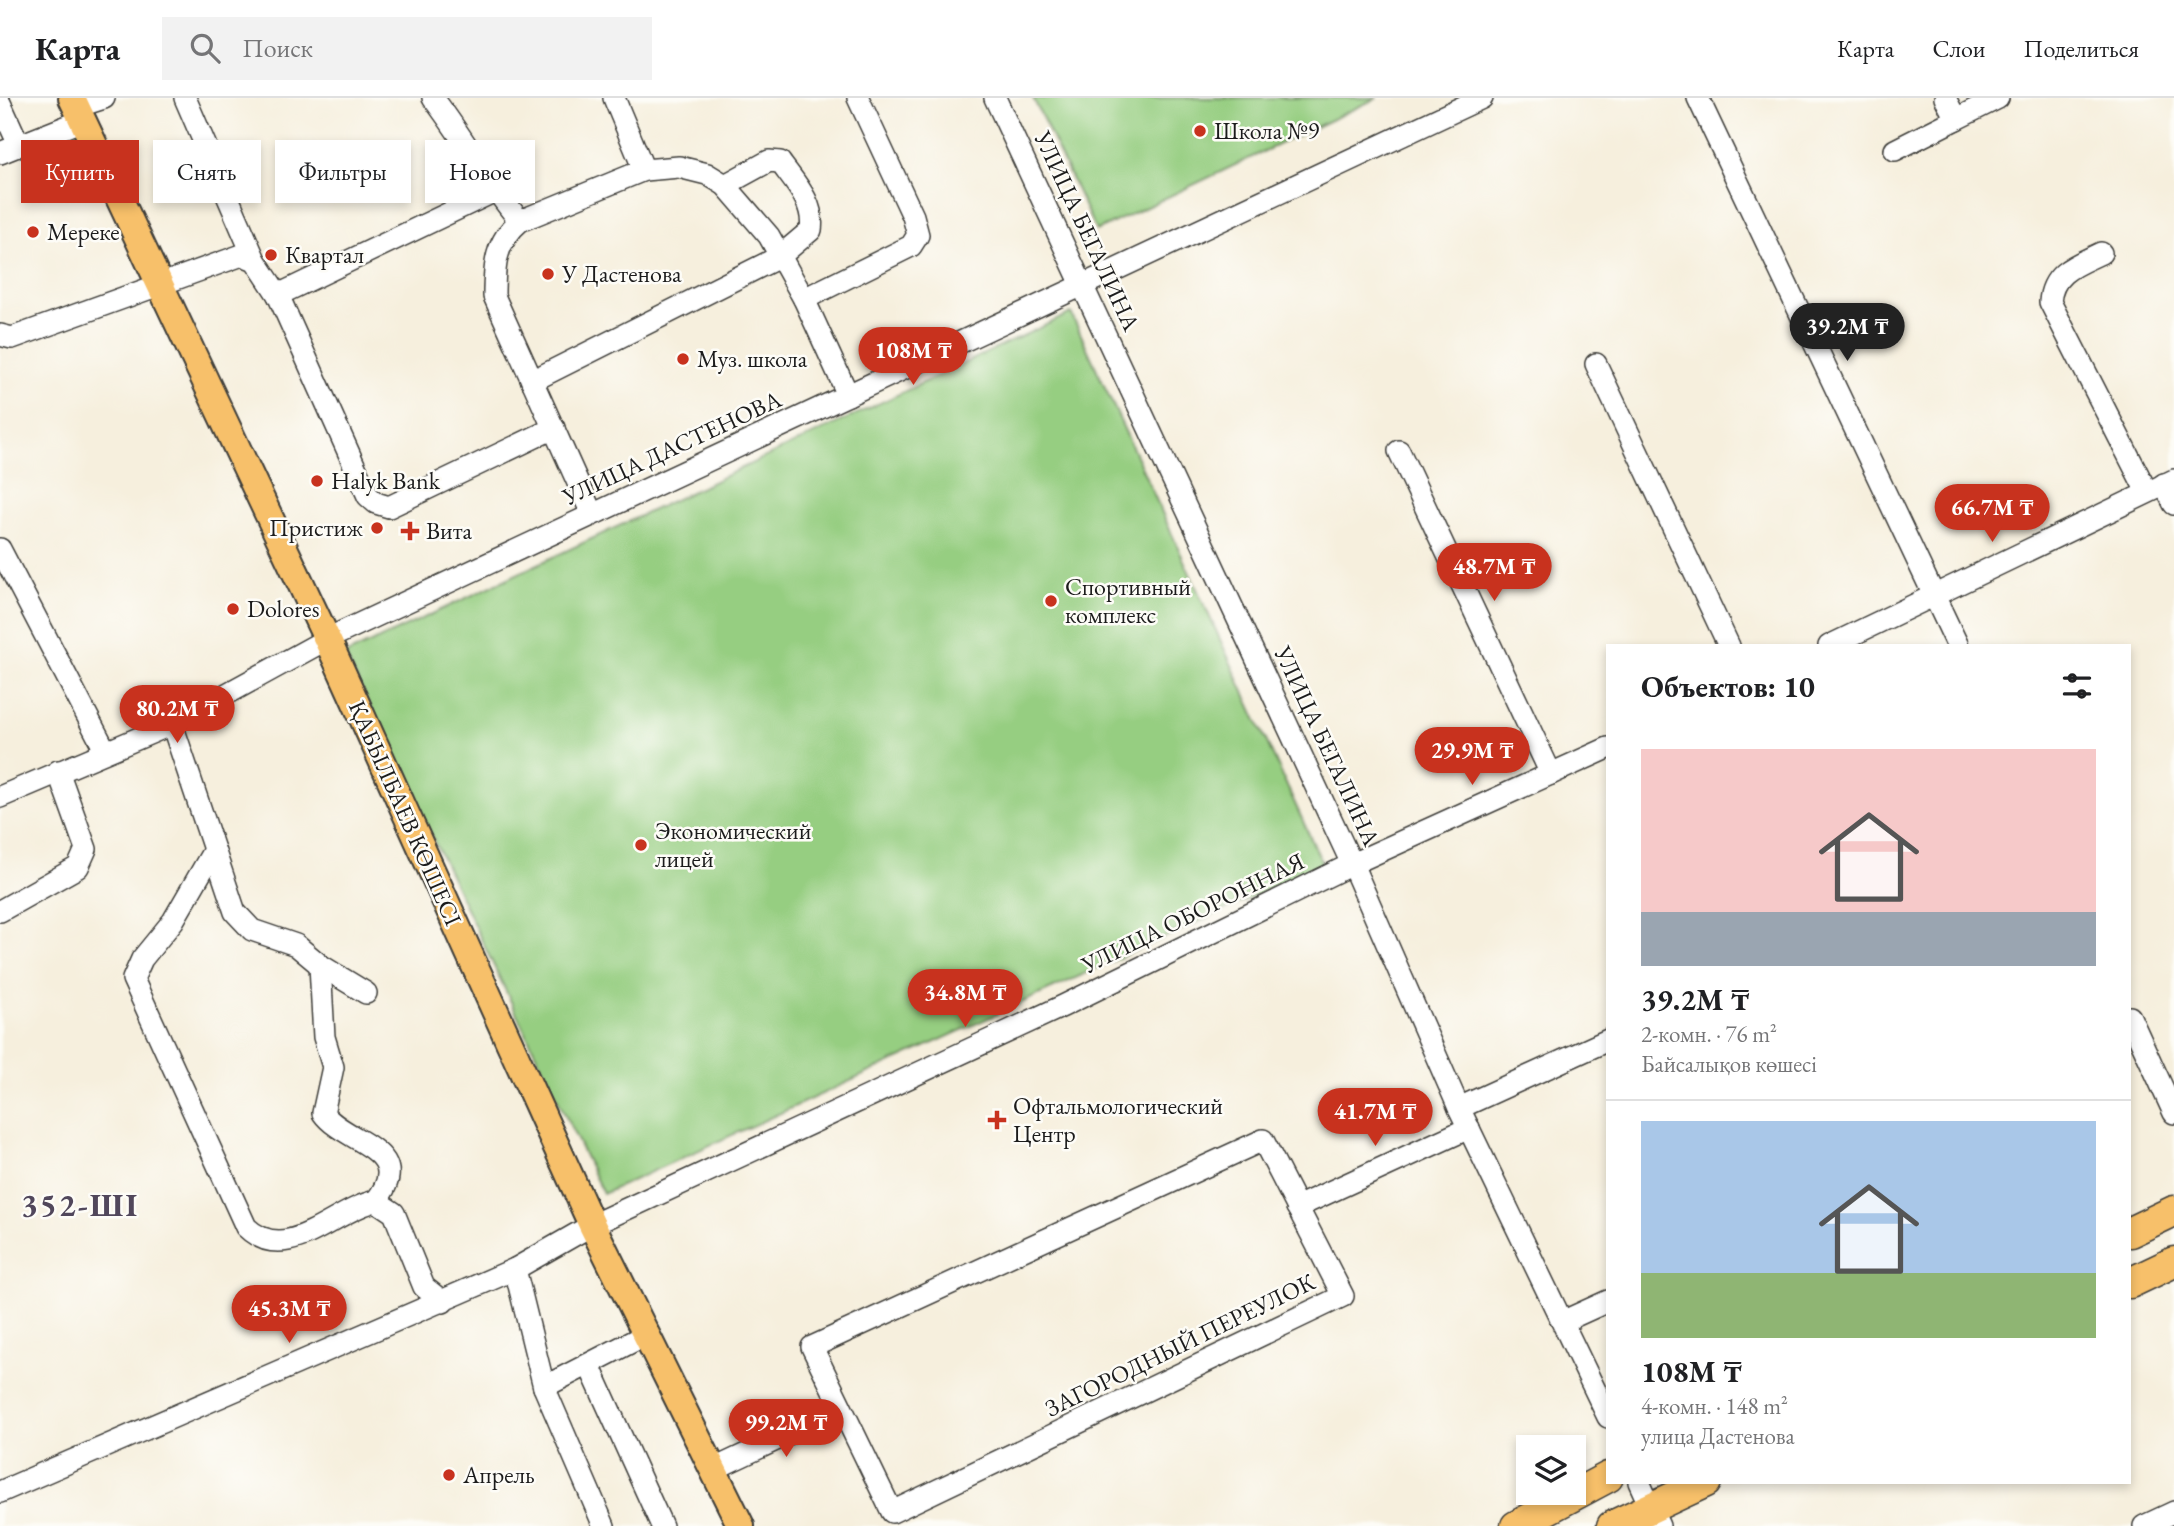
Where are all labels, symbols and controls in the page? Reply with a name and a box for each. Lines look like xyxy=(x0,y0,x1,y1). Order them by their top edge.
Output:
search box xyxy=(162,17,652,80)
text: Карта xyxy=(35,27,120,70)
icon: search xyxy=(186,29,224,67)
text: Поиск xyxy=(242,31,313,65)
text: Карта xyxy=(1837,33,1894,64)
text: Слои xyxy=(1932,33,1986,64)
text: Поделиться xyxy=(2024,33,2139,64)
place label: Школа №9 xyxy=(1214,115,1320,146)
marker: Школа №9 xyxy=(1192,123,1208,139)
street label: УЛИЦА БЕГАЛИНА xyxy=(1027,125,1148,336)
chip: Купить xyxy=(21,140,139,203)
chip: Снять xyxy=(153,140,261,203)
chip: Фильтры xyxy=(275,140,411,203)
chip: Новое xyxy=(425,140,535,203)
place label: Мереке xyxy=(47,216,120,247)
marker: Мереке xyxy=(25,224,41,240)
place label: Квартал xyxy=(285,239,364,270)
marker: Квартал xyxy=(263,247,279,263)
place label: У Дастенова xyxy=(561,258,682,289)
marker: У Дастенова xyxy=(540,266,556,282)
pin: 39.2M ₸ xyxy=(1782,303,1912,363)
text: 39.2M ₸ xyxy=(1806,311,1888,341)
pin: 108M ₸ xyxy=(856,328,970,387)
text: 108M ₸ xyxy=(874,335,952,365)
place label: Муз. школа xyxy=(697,343,808,374)
marker: Муз. школа xyxy=(675,351,691,367)
street label: УЛИЦА ДАСТЕНОВА xyxy=(557,383,787,512)
place label: Halyk Bank xyxy=(331,465,441,496)
marker: Halyk Bank xyxy=(309,473,325,489)
pin: 66.7M ₸ xyxy=(1927,484,2057,544)
text: 66.7M ₸ xyxy=(1951,492,2033,522)
place label: Пристиж xyxy=(269,512,363,543)
place label: Вита xyxy=(426,515,473,546)
marker: Пристиж xyxy=(369,520,385,536)
marker: Вита xyxy=(400,521,420,541)
pin: 48.7M ₸ xyxy=(1429,544,1559,603)
text: 48.7M ₸ xyxy=(1453,551,1535,581)
place label: Спортивный комплекс xyxy=(1065,571,1191,630)
place label: Dolores xyxy=(247,593,319,624)
marker: Спортивный комплекс xyxy=(1043,593,1059,609)
marker: Dolores xyxy=(225,601,241,617)
street label: УЛИЦА БЕГАЛИНА xyxy=(1267,640,1388,851)
text: Объектов: 10 xyxy=(1641,667,1815,706)
icon: filters xyxy=(2058,667,2096,705)
pin: 80.2M ₸ xyxy=(112,686,242,745)
text: 80.2M ₸ xyxy=(136,693,218,723)
street label: ҚАБЫЛБАЕВ КӨШЕСІ xyxy=(342,695,469,930)
pin: 29.9M ₸ xyxy=(1407,728,1537,787)
text: 29.9M ₸ xyxy=(1431,735,1513,765)
icon: home xyxy=(1806,794,1932,920)
place label: Экономический лицей xyxy=(655,815,812,874)
marker: Экономический лицей xyxy=(633,837,649,853)
street label: УЛИЦА ОБОРОННАЯ xyxy=(1075,845,1309,980)
pin: 34.8M ₸ xyxy=(900,970,1030,1029)
text: 34.8M ₸ xyxy=(924,977,1006,1007)
text: 39.2M ₸ xyxy=(1641,980,1749,1019)
text: 2-комн. · 76 m² xyxy=(1641,1019,1777,1049)
text: Байсалықов көшесі xyxy=(1641,1049,1817,1079)
pin: 41.7M ₸ xyxy=(1310,1088,1440,1148)
place label: Офтальмологический Центр xyxy=(1013,1090,1223,1149)
text: 41.7M ₸ xyxy=(1334,1096,1416,1126)
marker: Офтальмологический Центр xyxy=(987,1110,1007,1130)
icon: home xyxy=(1806,1166,1932,1292)
district label: 352-ШІ xyxy=(21,1184,139,1226)
street label: ЗАГОРОДНЫЙ ПЕРЕУЛОК xyxy=(1040,1266,1320,1423)
pin: 45.3M ₸ xyxy=(224,1286,354,1345)
text: 45.3M ₸ xyxy=(248,1293,330,1323)
text: 108M ₸ xyxy=(1641,1352,1741,1391)
text: 4-комн. · 148 m² xyxy=(1641,1391,1788,1421)
pin: 99.2M ₸ xyxy=(721,1400,851,1459)
text: 99.2M ₸ xyxy=(745,1407,827,1437)
text: улица Дастенова xyxy=(1641,1421,1795,1451)
map controls xyxy=(1516,1435,1586,1505)
button: layers xyxy=(1516,1435,1586,1505)
place label: Апрель xyxy=(462,1459,535,1490)
marker: Апрель xyxy=(441,1467,457,1483)

